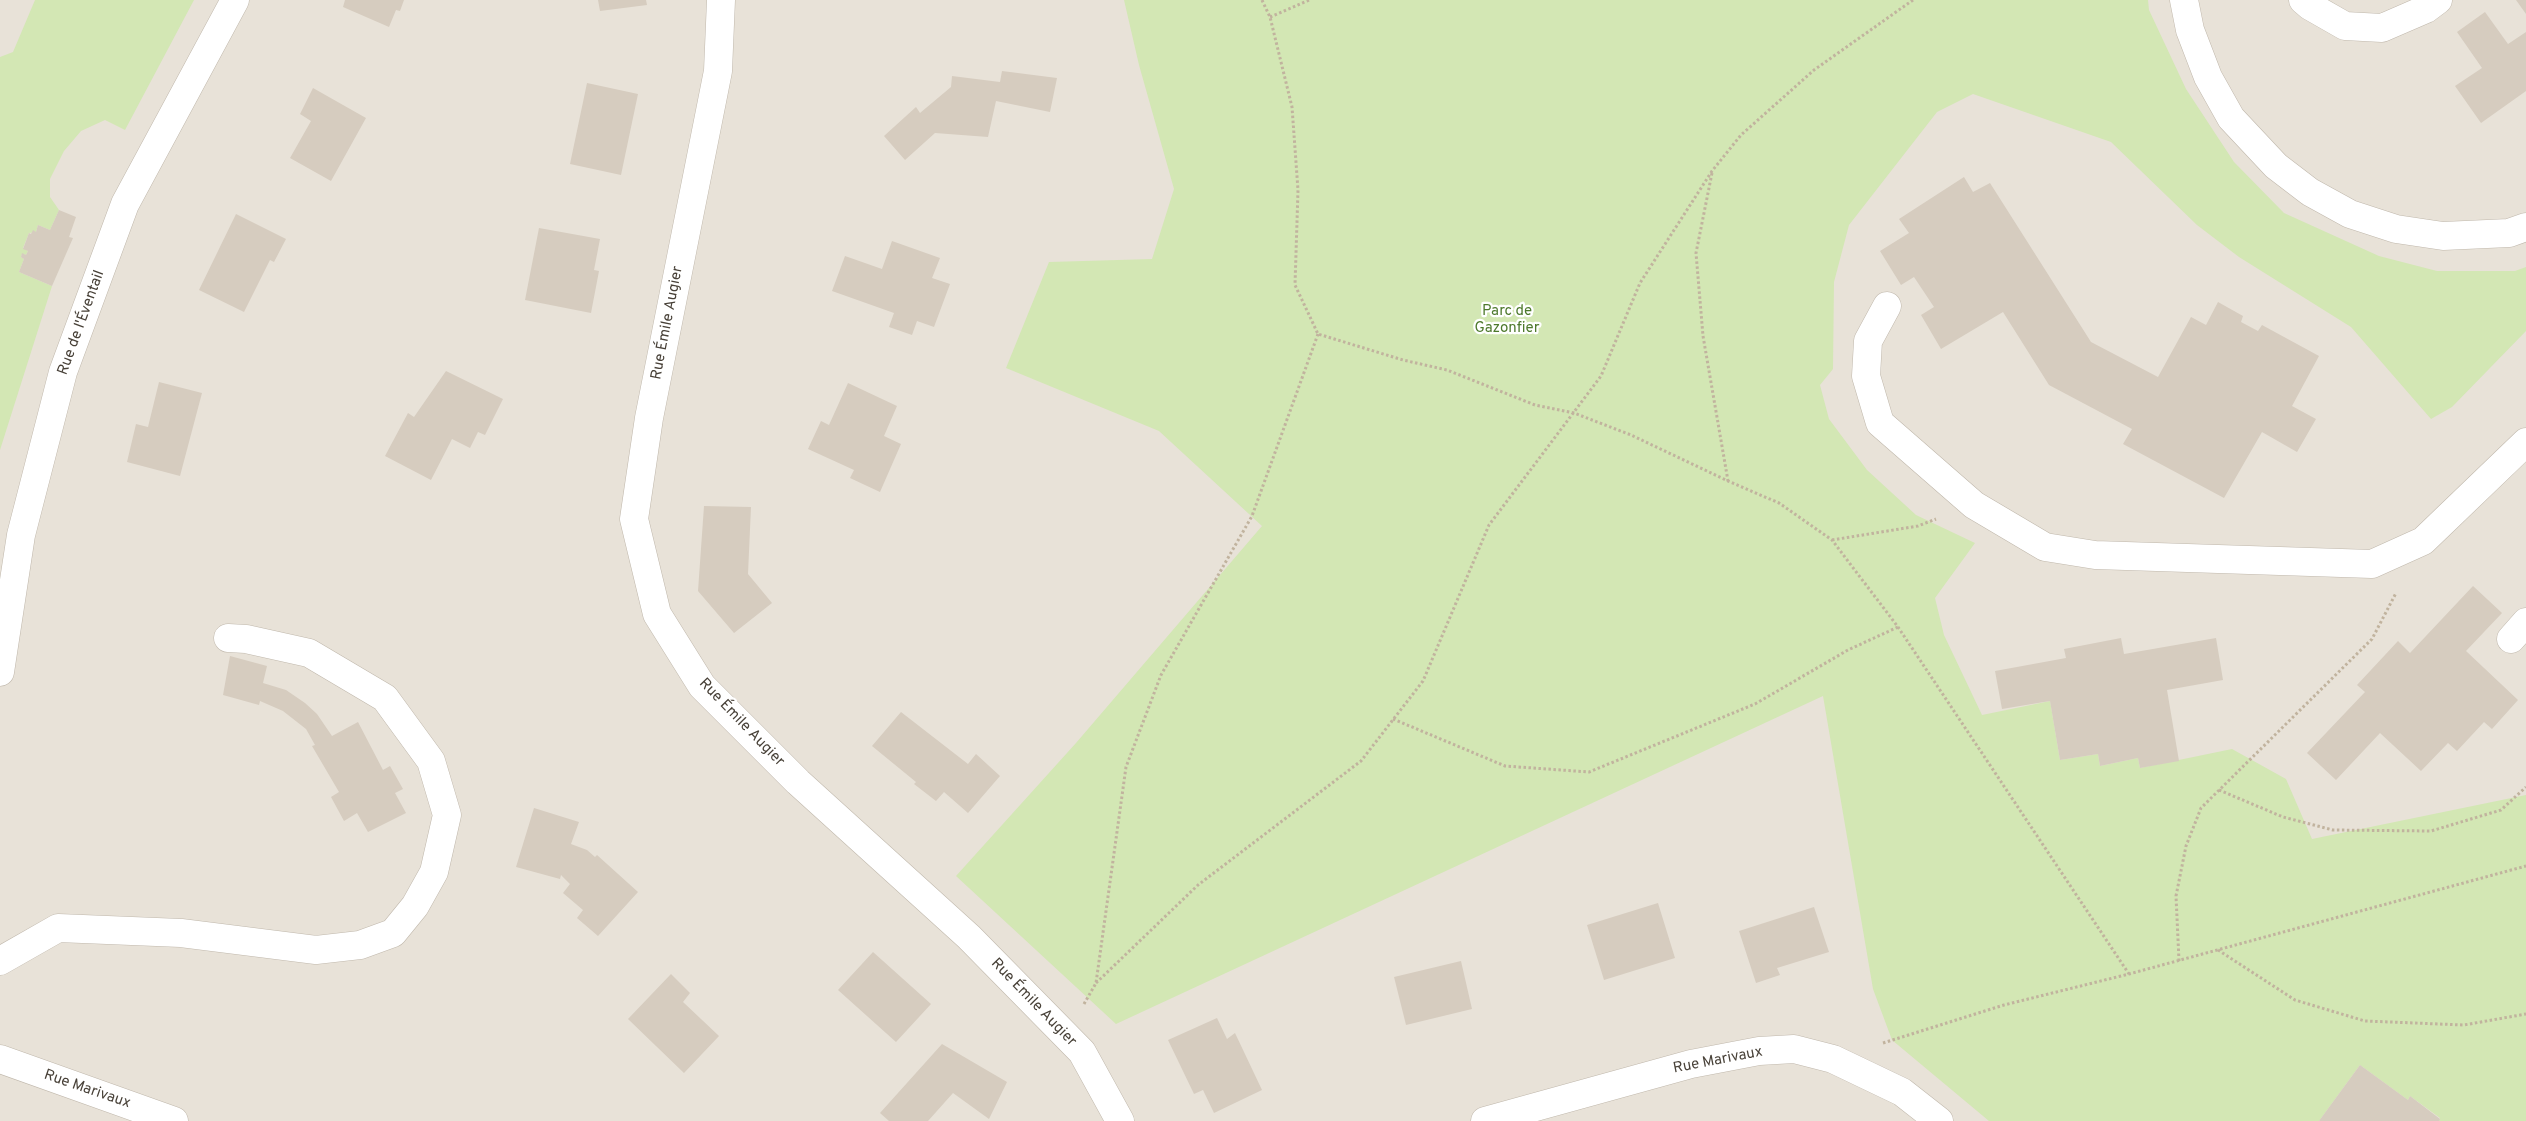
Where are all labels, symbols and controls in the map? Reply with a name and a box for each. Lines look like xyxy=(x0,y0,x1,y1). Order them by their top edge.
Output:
street label: Rue Émile Augier xyxy=(648,265,688,381)
street label: Rue de l'Éventail xyxy=(55,268,109,378)
park label: Parc de Gazonfier xyxy=(1474,303,1540,338)
street label: Rue Émile Augier xyxy=(694,675,788,771)
street label: Rue Émile Augier xyxy=(986,955,1080,1051)
street label: Rue Marivaux xyxy=(1672,1044,1764,1078)
street label: Rue Marivaux xyxy=(41,1067,133,1113)

